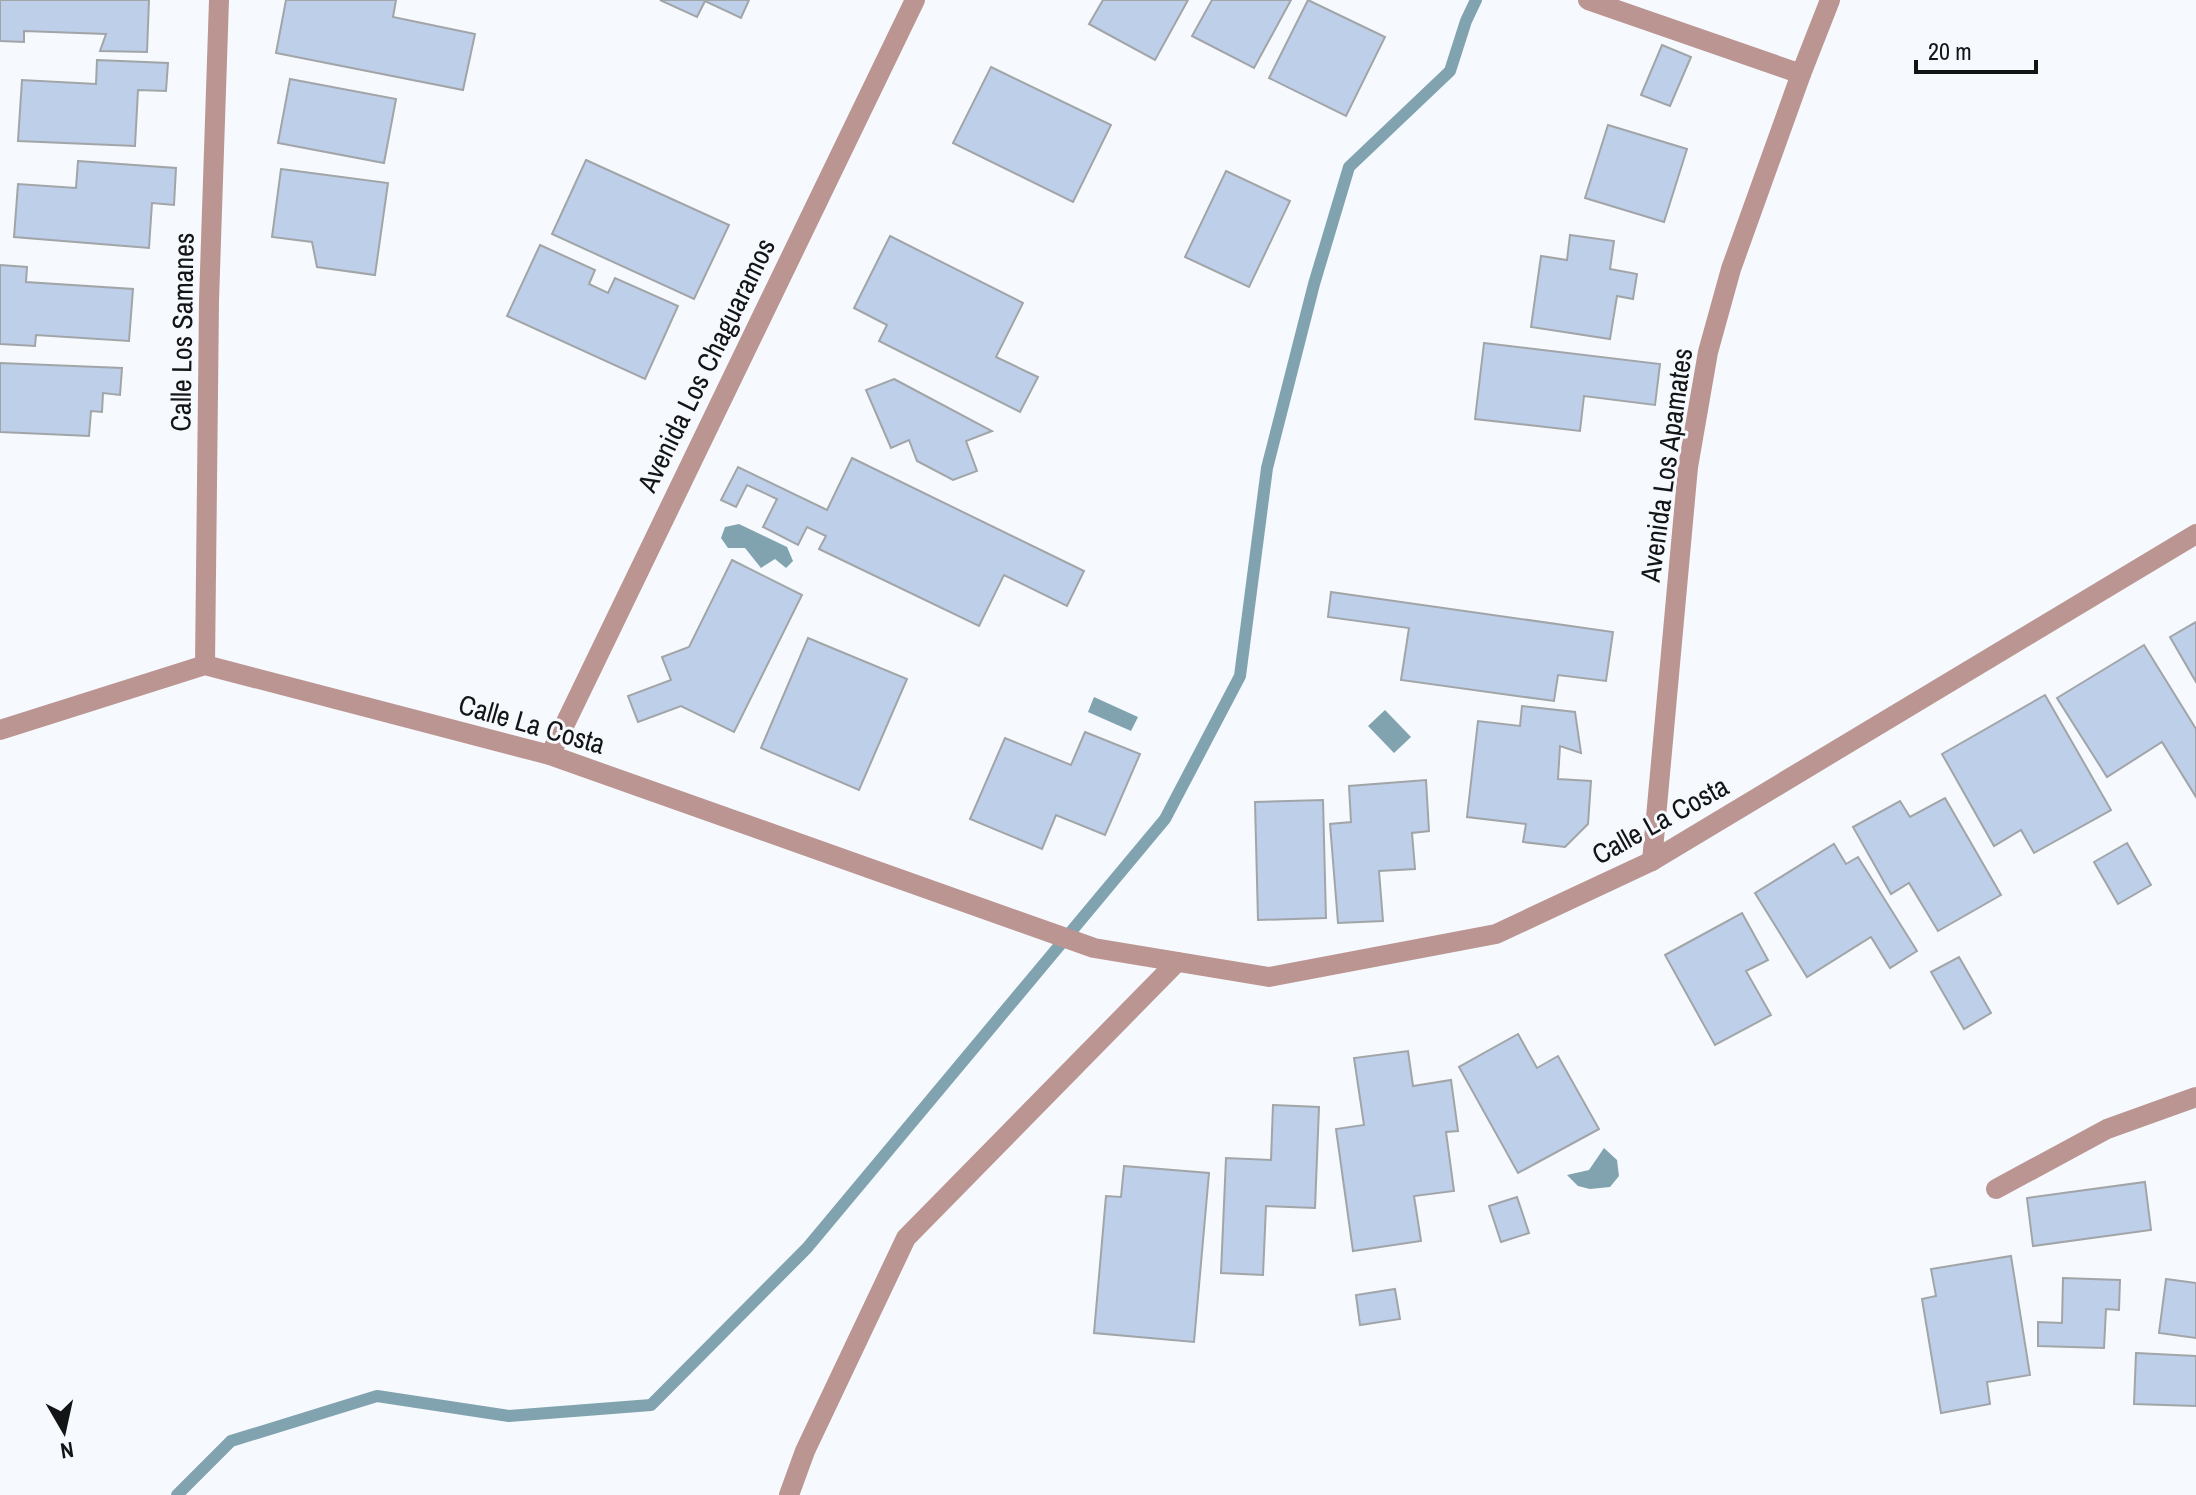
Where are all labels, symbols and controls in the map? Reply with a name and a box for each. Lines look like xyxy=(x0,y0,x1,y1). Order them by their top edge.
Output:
scale bar xyxy=(1916,24,2036,74)
text: 20 m xyxy=(1928,35,1972,67)
street label: Calle Los Samanes xyxy=(161,232,203,432)
street label: Avenida Los Chaguaramos xyxy=(628,232,784,499)
street label: Avenida Los Apamates xyxy=(1631,346,1701,585)
street label: Calle La Costa xyxy=(454,685,610,763)
street label: Calle La Costa xyxy=(1585,767,1735,873)
north arrow xyxy=(24,1391,104,1471)
text: N xyxy=(58,1435,76,1467)

